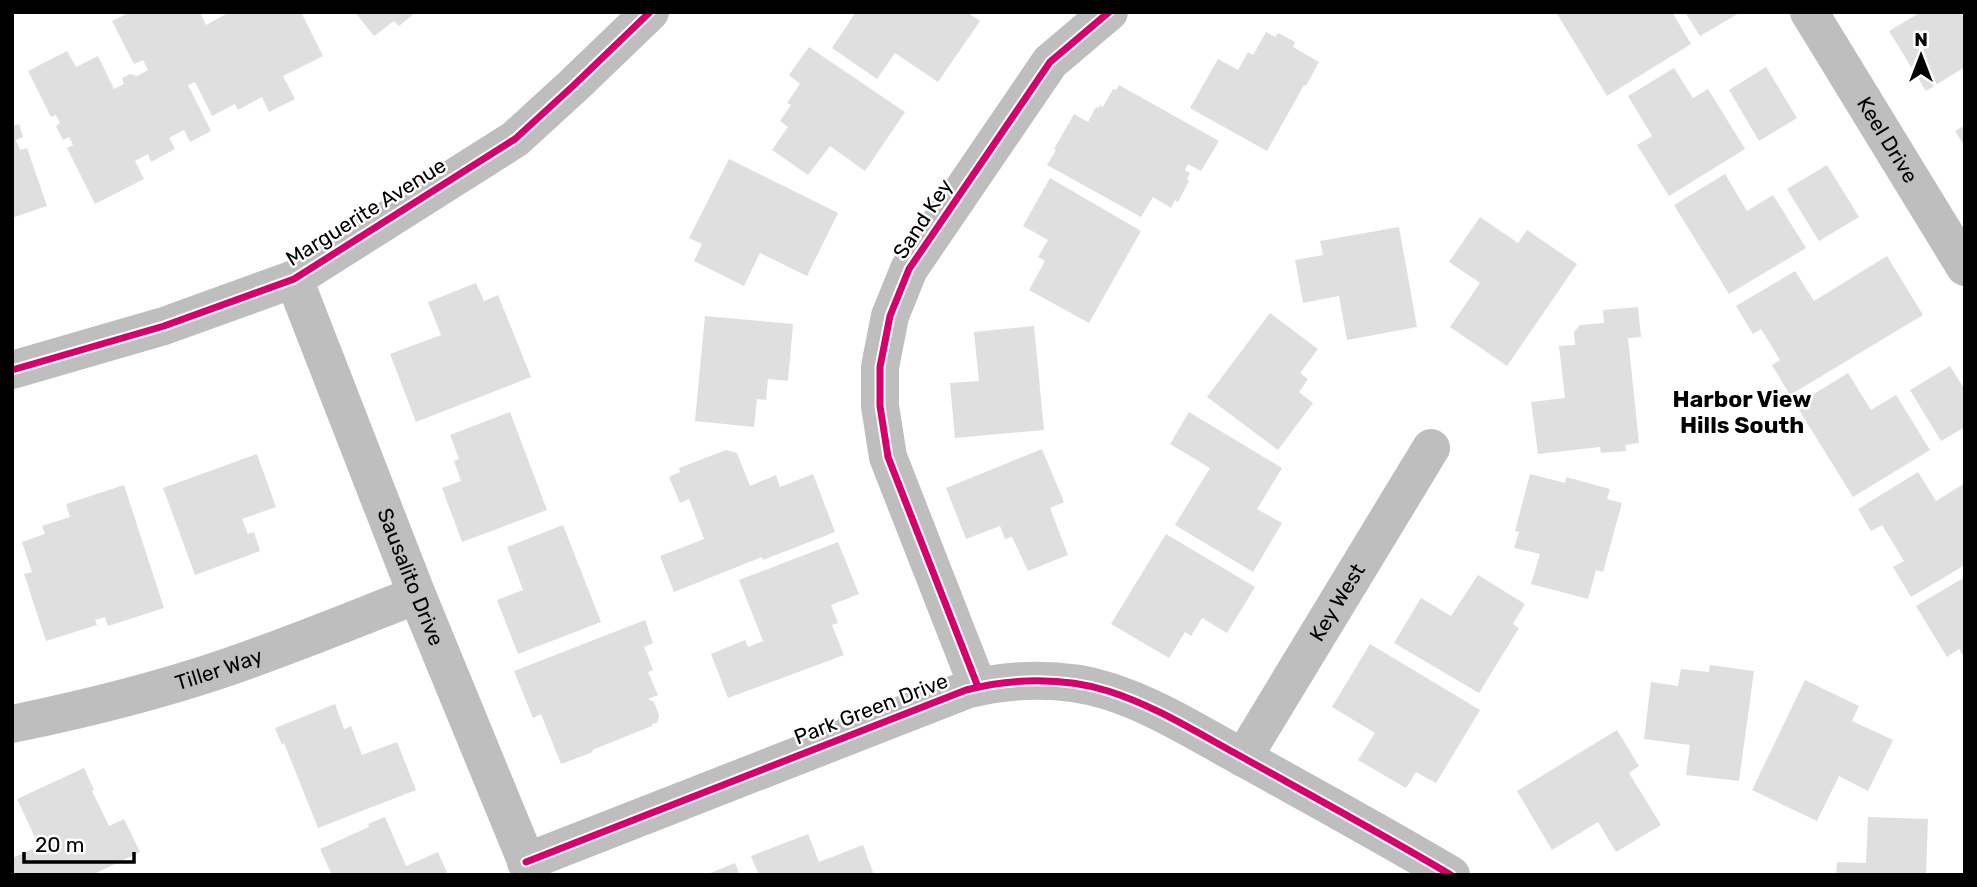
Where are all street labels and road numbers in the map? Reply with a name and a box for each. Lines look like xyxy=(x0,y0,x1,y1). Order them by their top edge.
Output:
street label: Keel Drive xyxy=(1852,92,1924,187)
street label: Marguerite Avenue xyxy=(281,152,450,271)
street label: Sand Key xyxy=(888,174,958,263)
street label: Sausalito Drive xyxy=(372,505,449,649)
street label: Key West xyxy=(1304,559,1370,645)
street label: Tiller Way xyxy=(172,643,266,695)
street label: Park Green Drive xyxy=(790,668,951,749)

